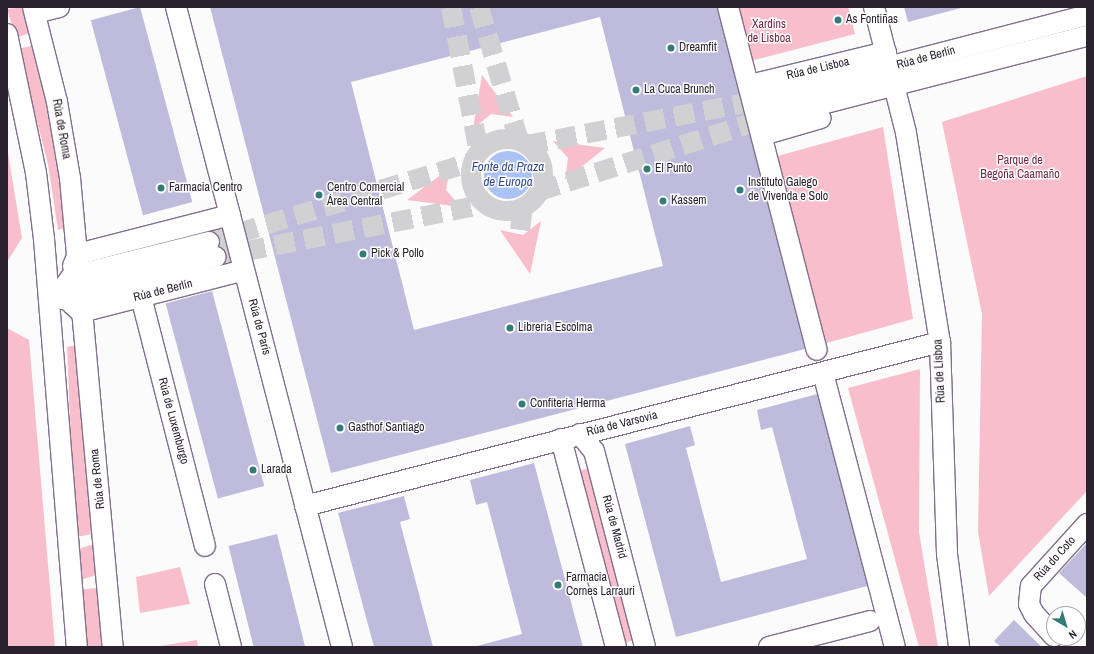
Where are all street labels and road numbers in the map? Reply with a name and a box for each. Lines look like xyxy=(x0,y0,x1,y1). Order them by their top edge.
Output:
street label: Rúa de Berlín xyxy=(895,43,957,73)
street label: Rúa de Lisboa xyxy=(785,55,851,83)
street label: Rúa de Roma xyxy=(49,98,73,160)
street label: Rúa de Berlín xyxy=(132,277,194,305)
street label: Rúa de París xyxy=(245,297,273,357)
street label: Rúa de Lisboa xyxy=(931,339,949,403)
street label: Rúa de Luxemburgo xyxy=(155,376,191,466)
street label: Rúa de Varsovia xyxy=(585,408,659,440)
street label: Rúa de Roma xyxy=(88,448,108,510)
street label: Rúa de Madrid xyxy=(599,494,629,560)
street label: Rúa do Coto xyxy=(1031,534,1079,584)

